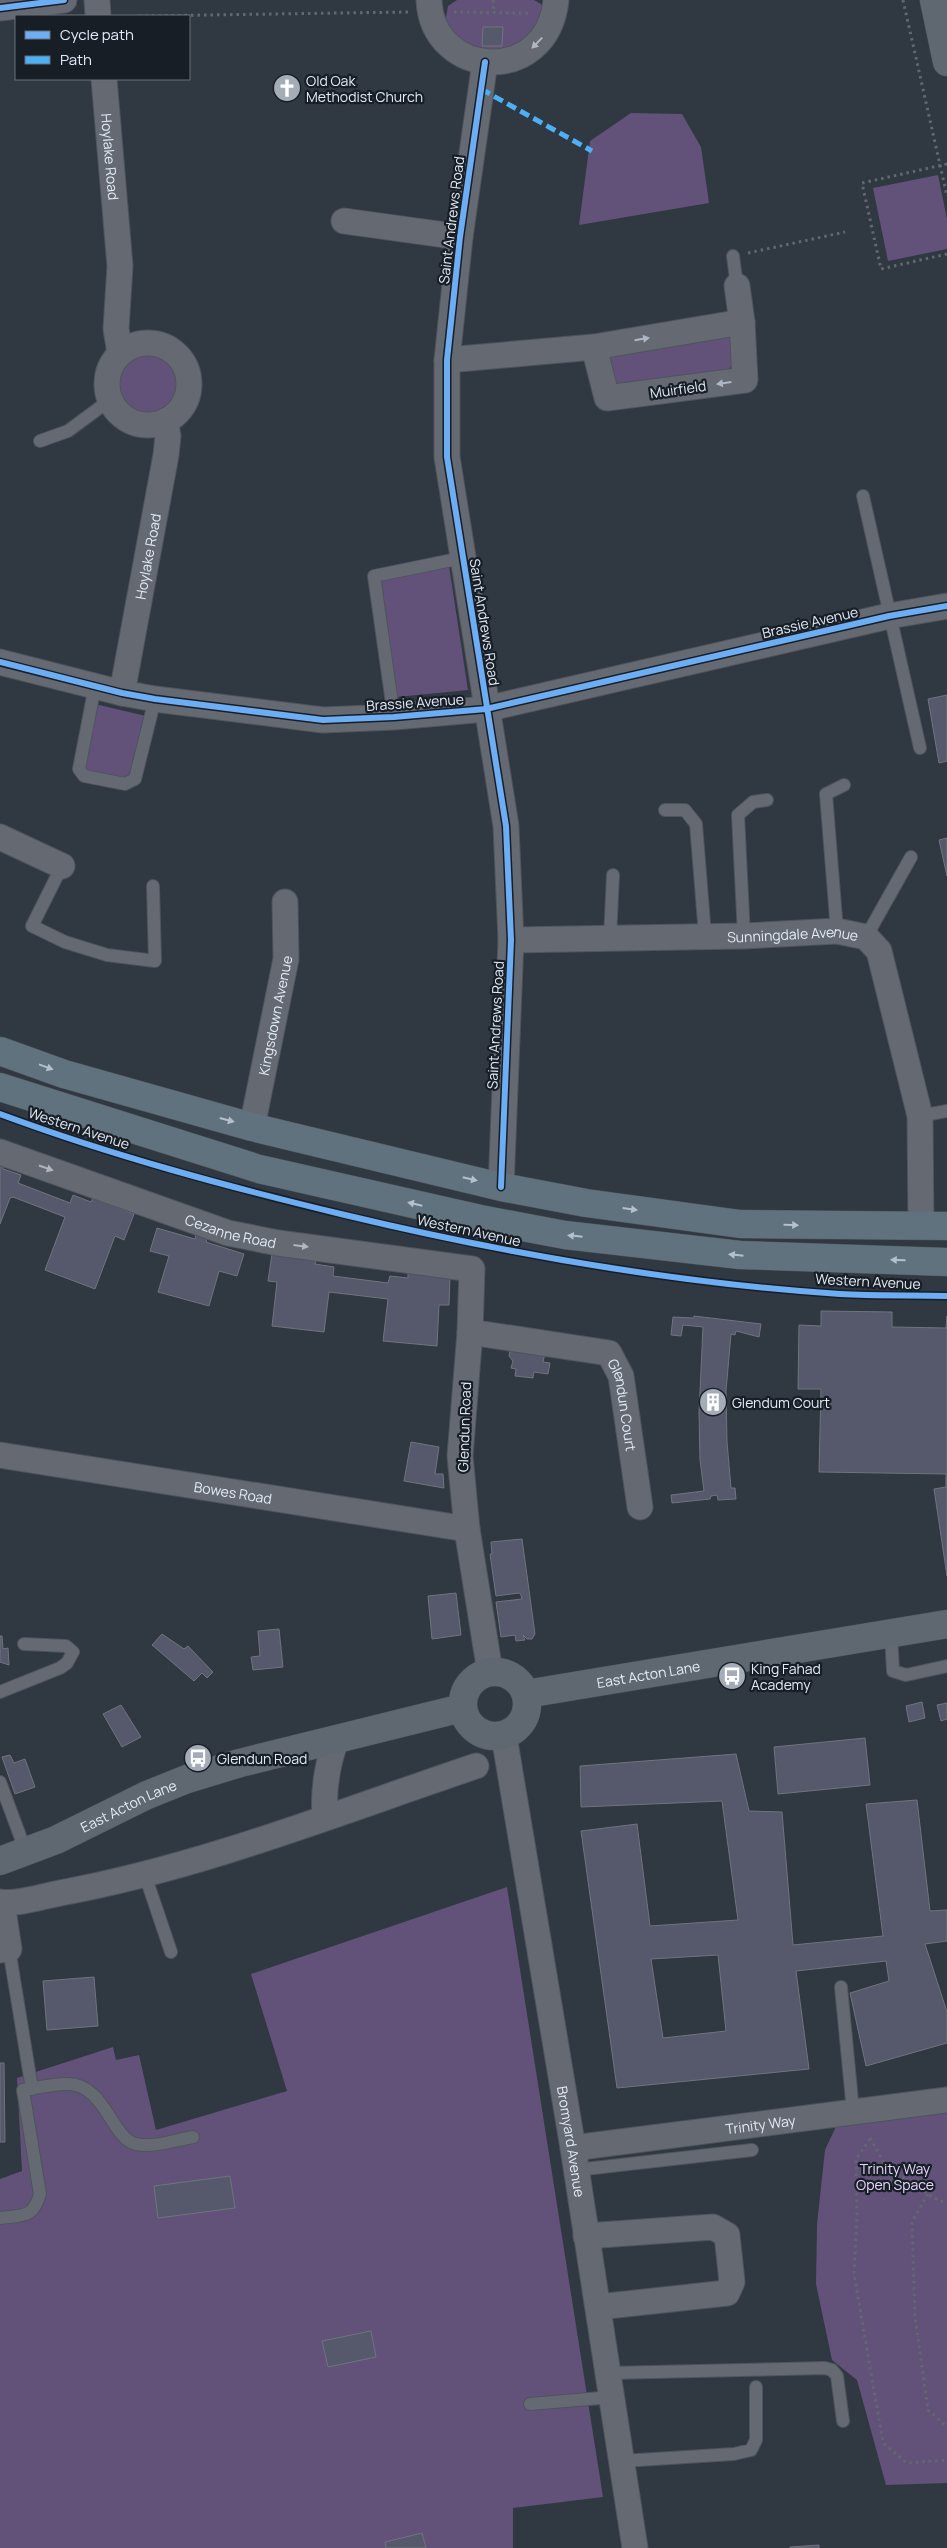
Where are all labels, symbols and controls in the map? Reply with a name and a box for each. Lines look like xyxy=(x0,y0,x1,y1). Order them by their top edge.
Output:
legend xyxy=(15,15,190,80)
text: Cycle path xyxy=(60,24,134,45)
one-way arrow xyxy=(531,37,543,49)
text: Path xyxy=(60,49,92,70)
place label: Old Oak Methodist Church xyxy=(306,71,423,106)
church icon: Old Oak Methodist Church xyxy=(272,73,302,103)
street label: Hoylake Road xyxy=(97,113,124,201)
street label: Saint Andrews Road xyxy=(434,155,468,285)
one-way arrow xyxy=(634,335,650,343)
street label: Muirfield xyxy=(649,376,707,402)
one-way arrow xyxy=(716,379,732,387)
street label: Hoylake Road xyxy=(130,512,165,601)
street label: Saint Andrews Road xyxy=(466,557,504,687)
street label: Brassie Avenue xyxy=(760,602,860,642)
street label: Brassie Avenue xyxy=(365,689,465,715)
street label: Sunningdale Avenue xyxy=(727,921,860,946)
street label: Kingsdown Avenue xyxy=(253,954,296,1077)
street label: Saint Andrews Road xyxy=(482,960,508,1090)
one-way arrow xyxy=(39,1063,54,1071)
street label: Western Avenue xyxy=(26,1103,132,1153)
one-way arrow xyxy=(220,1117,235,1125)
one-way arrow xyxy=(39,1164,54,1172)
one-way arrow xyxy=(462,1175,477,1183)
one-way arrow xyxy=(408,1200,423,1208)
one-way arrow xyxy=(622,1205,638,1213)
street label: Cezanne Road xyxy=(183,1209,278,1252)
street label: Western Avenue xyxy=(415,1210,523,1250)
one-way arrow xyxy=(783,1221,799,1229)
one-way arrow xyxy=(566,1232,582,1240)
one-way arrow xyxy=(293,1242,309,1250)
one-way arrow xyxy=(728,1251,744,1259)
one-way arrow xyxy=(890,1256,906,1264)
street label: Western Avenue xyxy=(815,1269,921,1293)
street label: Glendun Court xyxy=(604,1355,641,1453)
street label: Glendun Road xyxy=(453,1382,475,1472)
building icon: Glendum Court xyxy=(698,1387,728,1417)
place label: Glendum Court xyxy=(732,1393,830,1412)
street label: Bowes Road xyxy=(193,1476,273,1507)
street label: East Acton Lane xyxy=(595,1656,701,1692)
place label: King Fahad Academy xyxy=(751,1659,821,1694)
bus stop icon: King Fahad Academy xyxy=(717,1661,747,1691)
bus stop icon: Glendun Road xyxy=(183,1743,213,1773)
place label: Glendun Road xyxy=(217,1749,307,1768)
street label: East Acton Lane xyxy=(77,1775,179,1836)
street label: Bromyard Avenue xyxy=(553,2084,590,2198)
street label: Trinity Way xyxy=(724,2110,797,2138)
park label: Trinity Way Open Space xyxy=(856,2159,934,2194)

